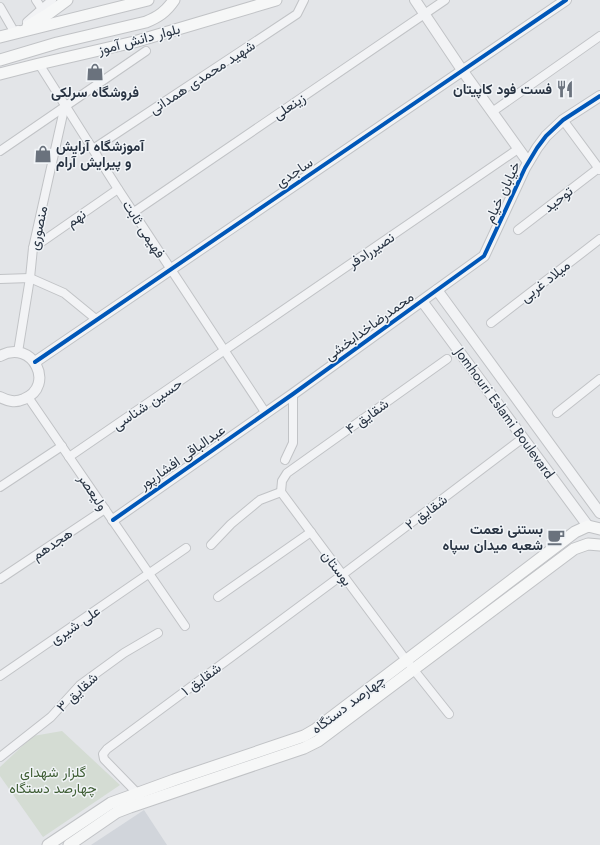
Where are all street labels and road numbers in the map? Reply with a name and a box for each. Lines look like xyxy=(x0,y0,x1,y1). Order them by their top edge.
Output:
street label: بلوار دانش آموز xyxy=(95,18,182,60)
street label: شهید محمدی همدانی xyxy=(145,35,259,119)
street label: زینعلی xyxy=(269,88,309,124)
street label: ساجدی xyxy=(271,152,317,192)
street label: خیابان خیام xyxy=(479,158,525,226)
street label: توحید xyxy=(539,181,577,217)
street label: فهیمی ثابت xyxy=(118,196,170,262)
street label: منصوری xyxy=(24,204,52,252)
street label: نهم xyxy=(62,204,90,232)
street label: نصیررادفر xyxy=(343,227,398,273)
street label: میلاد غربی xyxy=(516,255,574,307)
street label: محمدرضاخدابخشی xyxy=(320,287,418,365)
street label: Jomhouri Eslami Boulevard xyxy=(449,342,559,483)
street label: حسین شناسی xyxy=(108,373,186,435)
street label: شقایق ۴ xyxy=(341,393,393,439)
street label: عبدالباقی افشارپور xyxy=(134,420,229,495)
street label: ولیعصر xyxy=(73,469,113,515)
street label: شقایق ۲ xyxy=(401,489,451,535)
street label: هجدهم xyxy=(28,523,77,565)
street label: بوستان xyxy=(317,546,357,590)
street label: علی شیری xyxy=(46,601,104,649)
street label: شقایق ۱ xyxy=(177,658,225,700)
street label: شقایق ۳ xyxy=(52,668,102,716)
street label: چهارصد دستگاه xyxy=(307,670,389,738)

